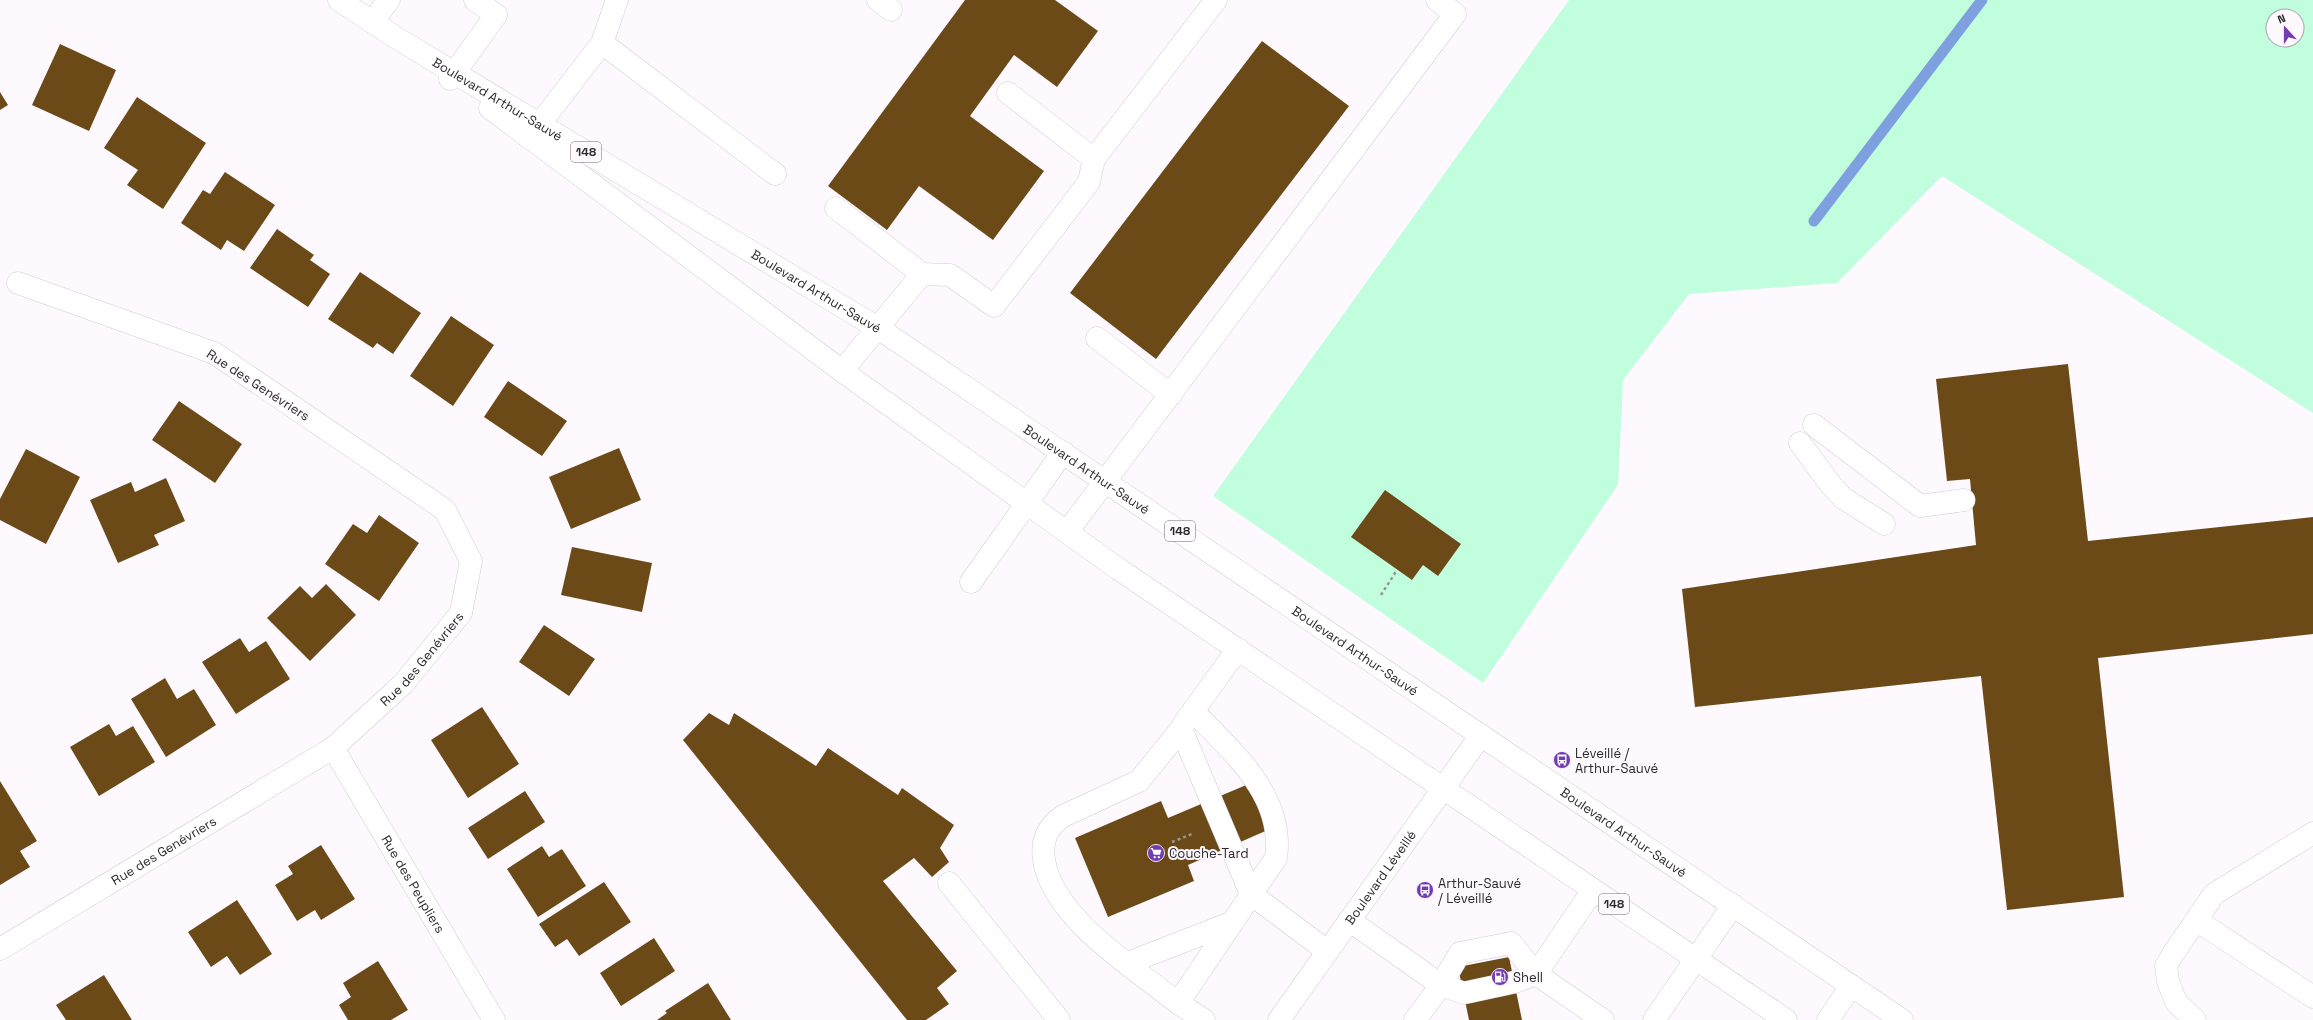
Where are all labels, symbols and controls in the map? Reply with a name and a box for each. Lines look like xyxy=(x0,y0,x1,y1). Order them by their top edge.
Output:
north arrow xyxy=(2265,8,2305,48)
text: N xyxy=(2275,11,2287,27)
street label: Boulevard Arthur-Sauvé xyxy=(429,53,566,145)
road number: 148 xyxy=(571,142,601,162)
street label: Boulevard Arthur-Sauvé xyxy=(748,245,885,337)
street label: Rue des Genévriers xyxy=(203,345,313,425)
street label: Boulevard Arthur-Sauvé xyxy=(1020,420,1153,518)
road number: 148 xyxy=(1165,521,1195,541)
street label: Boulevard Arthur-Sauvé xyxy=(1289,602,1422,699)
street label: Rue des Genévriers xyxy=(376,608,467,710)
place label: Léveillé / Arthur-Sauvé xyxy=(1575,745,1658,777)
bus stop icon: Léveillé / Arthur-Sauvé xyxy=(1552,750,1572,770)
street label: Boulevard Arthur-Sauvé xyxy=(1557,783,1690,881)
street label: Rue des Genévriers xyxy=(108,812,219,888)
street label: Boulevard Léveillé xyxy=(1341,827,1420,928)
street label: Rue des Peupliers xyxy=(378,832,449,936)
supermarket icon: Couche-Tard xyxy=(1146,843,1166,863)
place label: Couche-Tard xyxy=(1169,845,1249,862)
place label: Arthur-Sauvé / Léveillé xyxy=(1438,875,1521,907)
bus stop icon: Arthur-Sauvé / Léveillé xyxy=(1415,880,1435,900)
road number: 148 xyxy=(1599,894,1629,914)
fuel station icon: Shell xyxy=(1490,967,1510,987)
place label: Shell xyxy=(1513,969,1543,986)

